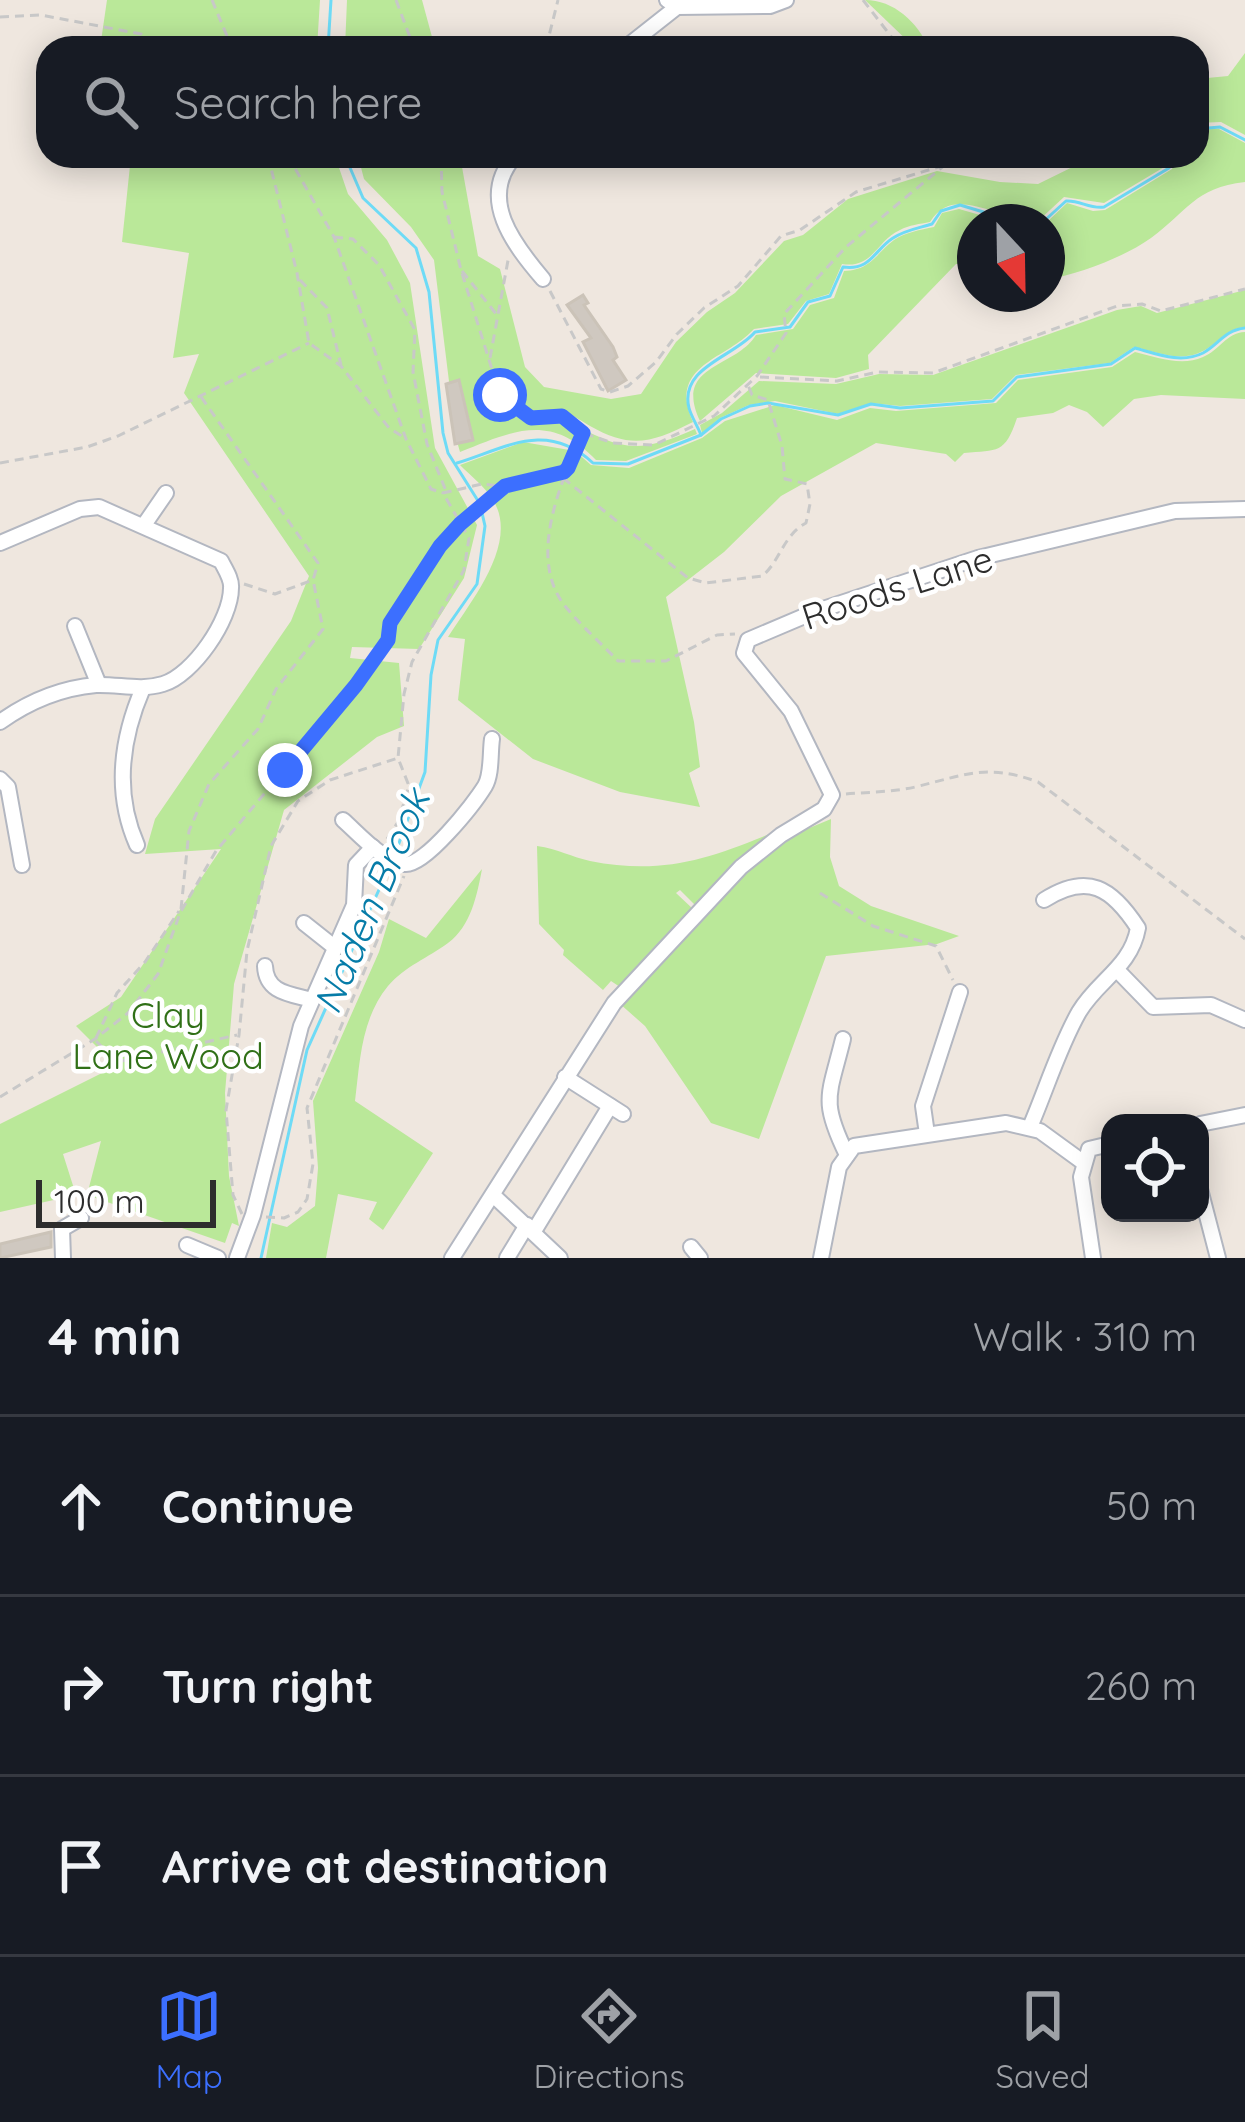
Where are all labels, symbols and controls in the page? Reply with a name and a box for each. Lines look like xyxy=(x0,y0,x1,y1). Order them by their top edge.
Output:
search box xyxy=(36,36,1209,168)
icon: search xyxy=(78,69,144,135)
text: Search here xyxy=(174,74,422,130)
north arrow xyxy=(957,204,1065,312)
route start xyxy=(473,368,527,422)
street label: Roods Lane xyxy=(796,535,998,639)
route end xyxy=(258,743,312,797)
water label: Naden Brook xyxy=(302,779,441,1020)
park label: Clay Lane Wood xyxy=(72,992,264,1078)
map controls xyxy=(1101,1114,1209,1222)
button: locate xyxy=(1101,1114,1209,1222)
scale bar xyxy=(36,1174,216,1227)
text: 100 m xyxy=(54,1180,145,1221)
text: 4 min xyxy=(48,1304,182,1368)
text: Walk · 310 m xyxy=(973,1312,1197,1361)
icon: ahead xyxy=(48,1473,114,1539)
text: Continue xyxy=(162,1478,354,1534)
text: 50 m xyxy=(1106,1481,1197,1530)
icon: right xyxy=(48,1653,114,1719)
text: Turn right xyxy=(162,1658,374,1714)
text: 260 m xyxy=(1085,1661,1197,1710)
icon: arrive xyxy=(48,1833,114,1899)
text: Arrive at destination xyxy=(162,1838,608,1894)
tab: Map xyxy=(155,1983,223,2096)
tab: Directions xyxy=(533,1983,685,2096)
tab: Saved xyxy=(996,1983,1090,2096)

